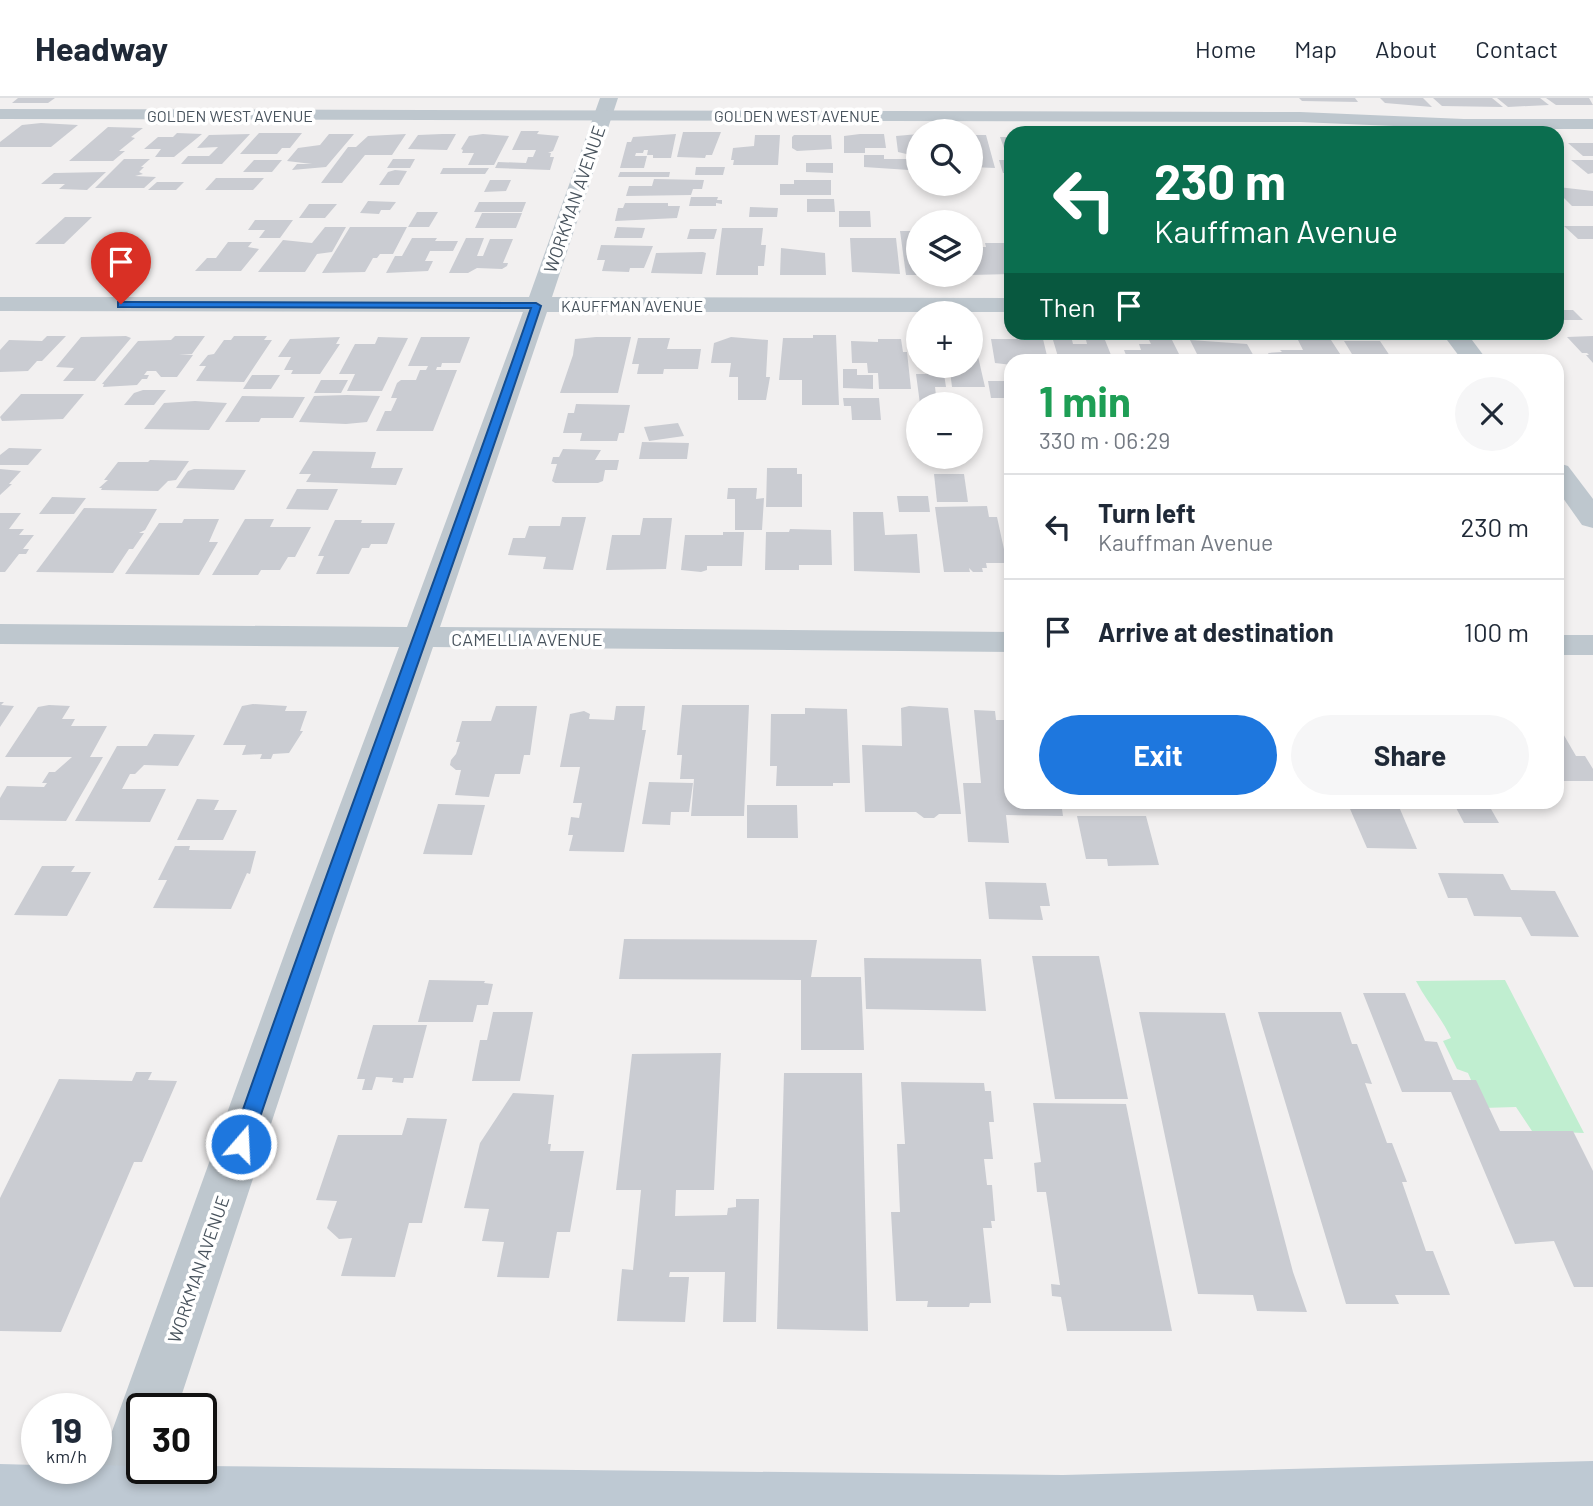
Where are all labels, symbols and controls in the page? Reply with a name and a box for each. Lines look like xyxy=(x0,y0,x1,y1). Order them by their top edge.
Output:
text: Headway xyxy=(35,28,168,68)
text: Home xyxy=(1195,34,1256,63)
text: Map xyxy=(1294,34,1337,63)
text: About xyxy=(1375,34,1437,63)
text: Contact xyxy=(1475,34,1558,63)
street label: GOLDEN WEST AVENUE xyxy=(147,106,313,125)
street label: GOLDEN WEST AVENUE xyxy=(714,106,880,125)
map controls xyxy=(906,119,983,469)
button: search xyxy=(906,119,983,196)
street label: WORKMAN AVENUE xyxy=(538,123,610,275)
text: 230 m xyxy=(1154,151,1286,210)
icon: left xyxy=(1039,154,1130,245)
button: layers xyxy=(906,210,983,287)
text: Kauffman Avenue xyxy=(1154,211,1398,249)
pin xyxy=(91,232,151,304)
icon: arrive xyxy=(102,243,140,281)
icon: arrive xyxy=(1110,287,1148,325)
text: Then xyxy=(1039,291,1096,322)
street label: KAUFFMAN AVENUE xyxy=(561,296,703,315)
button: + xyxy=(906,301,983,378)
text: 1 min xyxy=(1039,375,1131,425)
button: close xyxy=(1455,377,1529,451)
button: − xyxy=(906,392,983,469)
text: 330 m · 06:29 xyxy=(1039,426,1170,454)
text: Turn left xyxy=(1098,497,1196,528)
icon: left xyxy=(1039,508,1077,546)
text: 230 m xyxy=(1460,511,1529,542)
text: Kauffman Avenue xyxy=(1098,528,1273,556)
icon: arrive xyxy=(1039,613,1077,651)
text: Arrive at destination xyxy=(1098,616,1334,647)
text: 100 m xyxy=(1464,616,1529,647)
street label: CAMELLIA AVENUE xyxy=(451,628,603,650)
button: Exit xyxy=(1039,715,1277,795)
button: Share xyxy=(1291,715,1529,795)
position arrow xyxy=(204,1107,278,1181)
street label: WORKMAN AVENUE xyxy=(162,1193,234,1345)
speed limit sign: 30 xyxy=(126,1393,217,1484)
text: 19 xyxy=(51,1408,82,1450)
text: km/h xyxy=(46,1445,87,1467)

